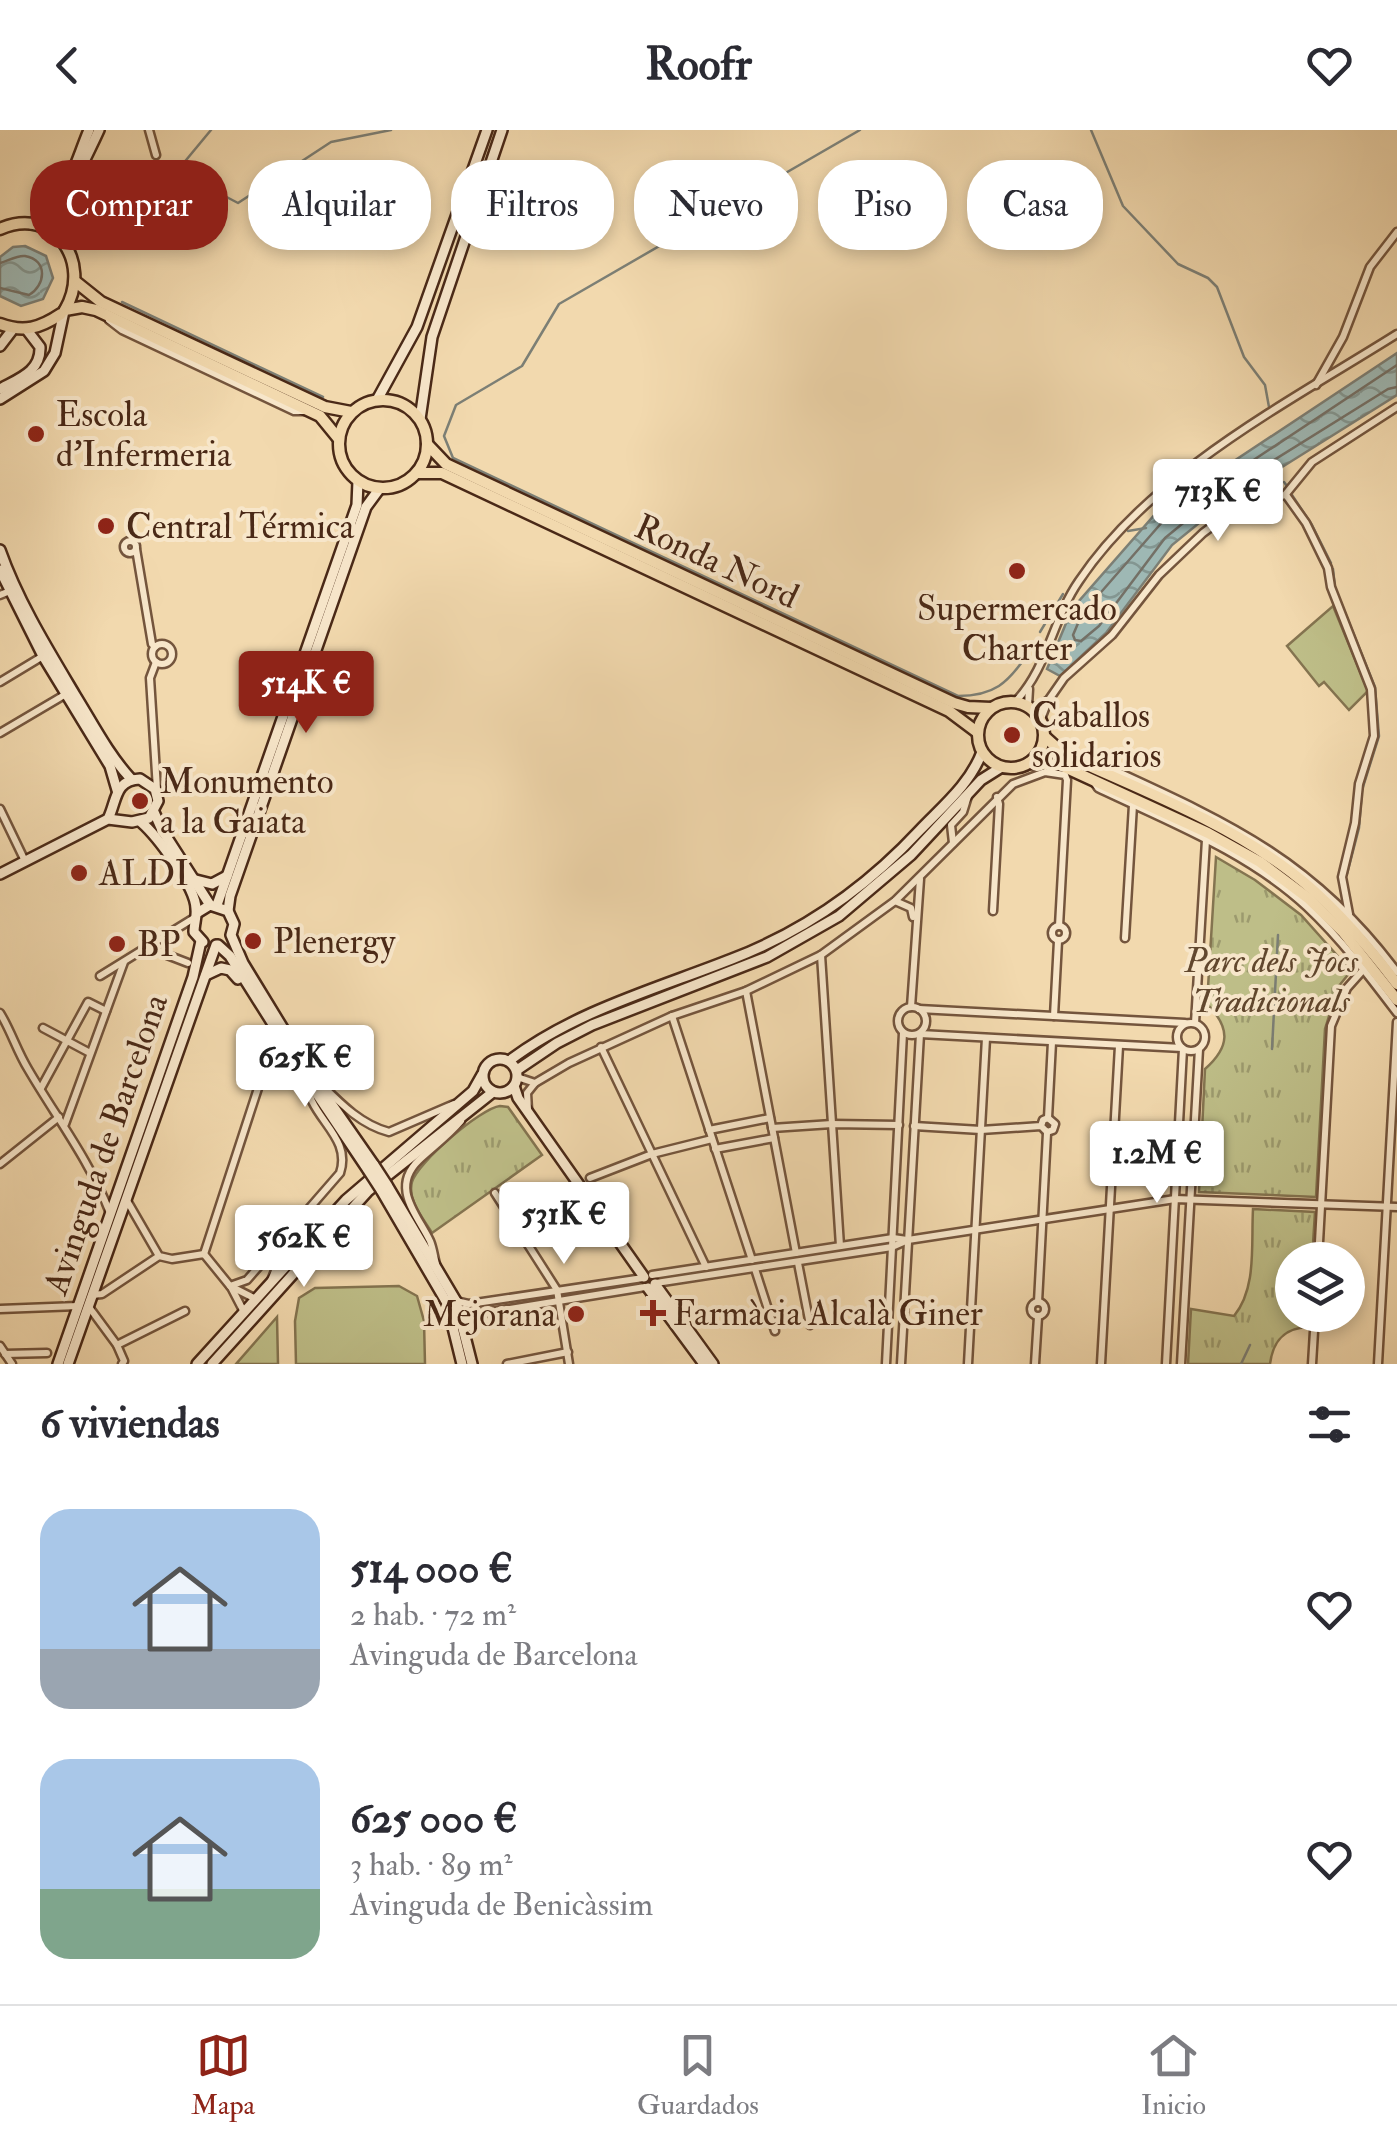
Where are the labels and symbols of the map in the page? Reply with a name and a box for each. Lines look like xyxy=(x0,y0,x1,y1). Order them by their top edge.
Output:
place label: Escola d'Infermeria xyxy=(56,393,232,477)
marker: Escola d'Infermeria xyxy=(25,423,47,445)
pin: 713K € xyxy=(1137,459,1299,544)
place label: Central Térmica xyxy=(126,505,355,549)
street label: Ronda Nord xyxy=(628,505,806,619)
marker: Central Térmica xyxy=(95,515,117,537)
marker: Supermercado Charter xyxy=(1006,560,1028,582)
place label: Supermercado Charter xyxy=(917,587,1117,671)
pin: 514K € xyxy=(225,651,387,736)
place label: Caballos solidarios xyxy=(1032,694,1161,778)
marker: Caballos solidarios xyxy=(1001,724,1023,746)
place label: Monumento a la Gaiata xyxy=(160,760,334,844)
marker: Monumento a la Gaiata xyxy=(129,790,151,812)
place label: ALDI xyxy=(98,852,189,896)
marker: ALDI xyxy=(68,862,90,884)
place label: Plenergy xyxy=(273,920,396,964)
place label: BP xyxy=(137,923,180,967)
marker: Plenergy xyxy=(242,930,264,952)
marker: BP xyxy=(106,933,128,955)
park label: Parc dels Jocs Tradicionals xyxy=(1183,939,1359,1023)
street label: Avinguda de Barcelona xyxy=(34,988,178,1301)
pin: 625K € xyxy=(224,1025,386,1110)
pin: 1.2M € xyxy=(1076,1121,1238,1206)
pin: 531K € xyxy=(483,1182,645,1267)
pin: 562K € xyxy=(223,1205,385,1290)
place label: Farmàcia Alcalà Giner xyxy=(673,1292,983,1336)
place label: Mejorana xyxy=(423,1293,557,1337)
marker: Farmàcia Alcalà Giner xyxy=(642,1302,664,1324)
marker: Mejorana xyxy=(565,1303,587,1325)

